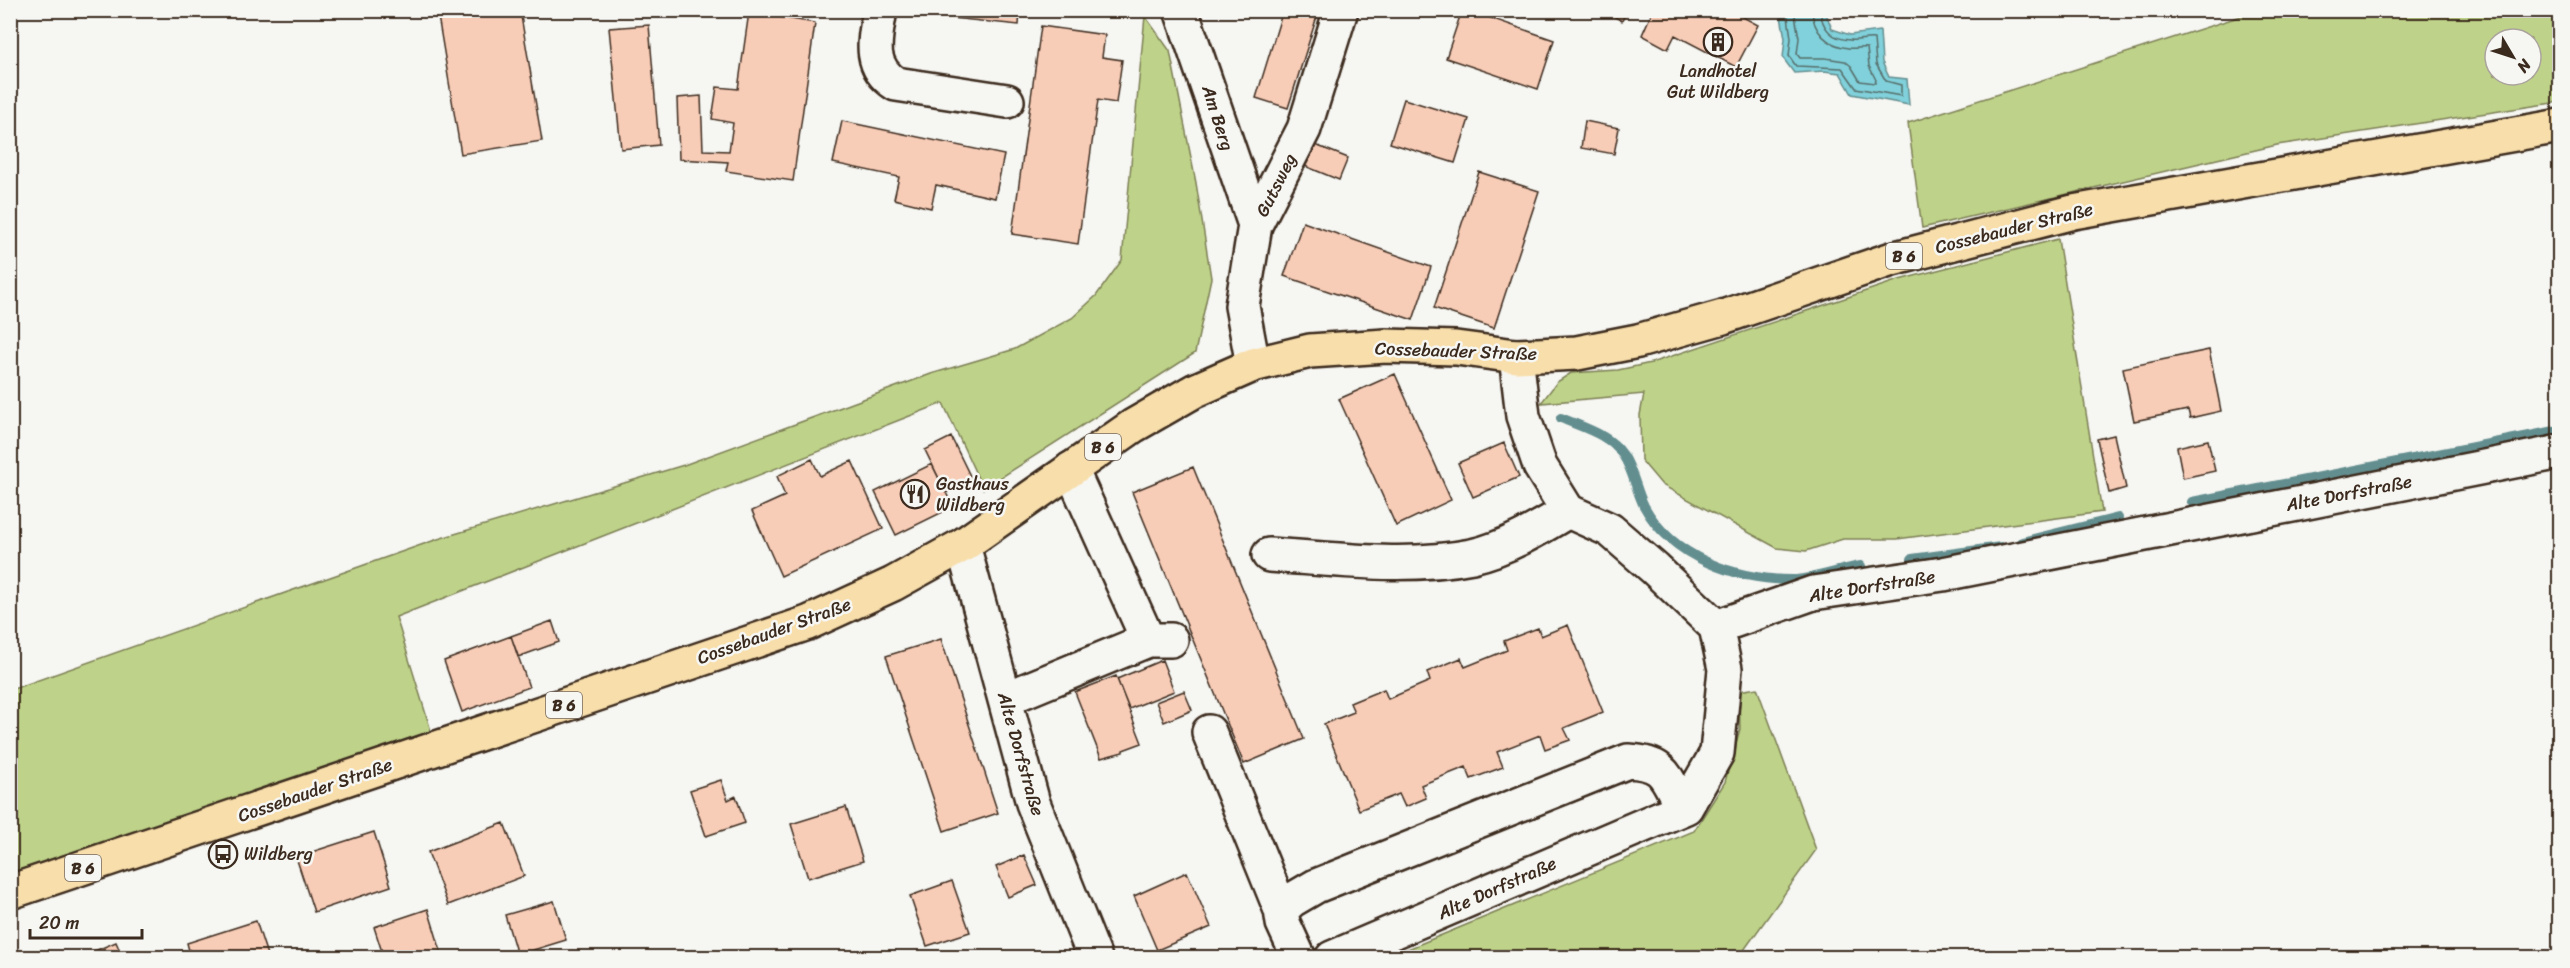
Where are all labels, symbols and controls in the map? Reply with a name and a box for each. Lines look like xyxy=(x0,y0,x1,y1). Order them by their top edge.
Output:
building icon: Landhotel Gut Wildberg xyxy=(1702,26,1734,58)
north arrow xyxy=(2483,27,2543,87)
text: N xyxy=(2509,52,2540,80)
place label: Landhotel Gut Wildberg xyxy=(1667,55,1769,108)
street label: Am Berg xyxy=(1192,80,1244,155)
street label: Gutsweg xyxy=(1246,148,1306,222)
street label: Cossebauder Straße xyxy=(1932,193,2096,263)
road number: B 6 xyxy=(1886,243,1922,269)
street label: Cossebauder Straße xyxy=(1375,332,1537,370)
road number: B 6 xyxy=(1085,434,1121,460)
street label: Alte Dorfstraße xyxy=(2282,465,2415,521)
place label: Gasthaus Wildberg xyxy=(936,468,1010,521)
restaurant icon: Gasthaus Wildberg xyxy=(899,478,931,510)
street label: Alte Dorfstraße xyxy=(1805,560,1938,612)
street label: Cossebauder Straße xyxy=(692,588,856,674)
street label: Alte Dorfstraße xyxy=(988,687,1054,820)
road number: B 6 xyxy=(546,692,582,718)
street label: Cossebauder Straße xyxy=(233,749,397,831)
bus stop icon: Wildberg xyxy=(207,838,239,870)
place label: Wildberg xyxy=(244,838,313,870)
street label: Alte Dorfstraße xyxy=(1431,847,1562,929)
road number: B 6 xyxy=(65,855,101,881)
scale bar xyxy=(30,902,142,940)
text: 20 m xyxy=(39,907,79,939)

